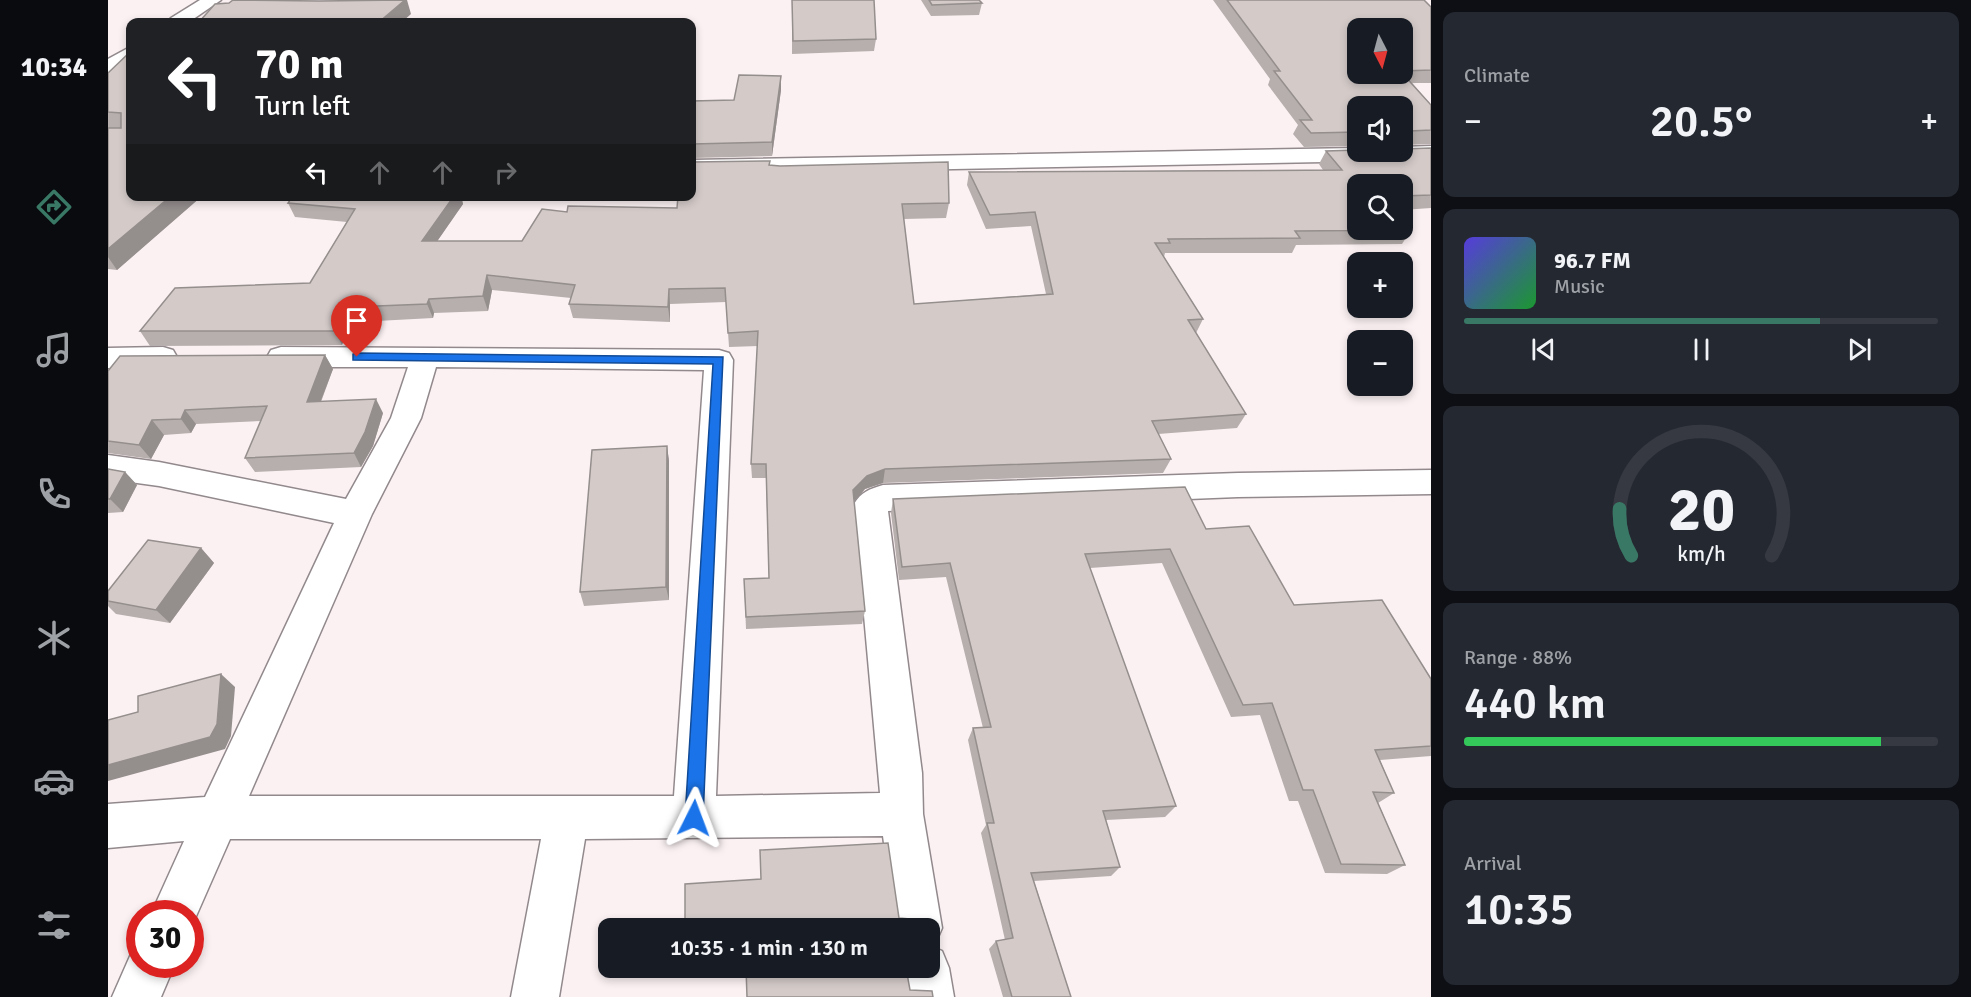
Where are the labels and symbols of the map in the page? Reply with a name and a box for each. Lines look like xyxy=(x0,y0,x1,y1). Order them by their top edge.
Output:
north arrow xyxy=(1347,18,1413,84)
pin xyxy=(331,295,382,357)
position arrow xyxy=(662,786,726,850)
speed limit sign: 30 xyxy=(126,900,204,978)

